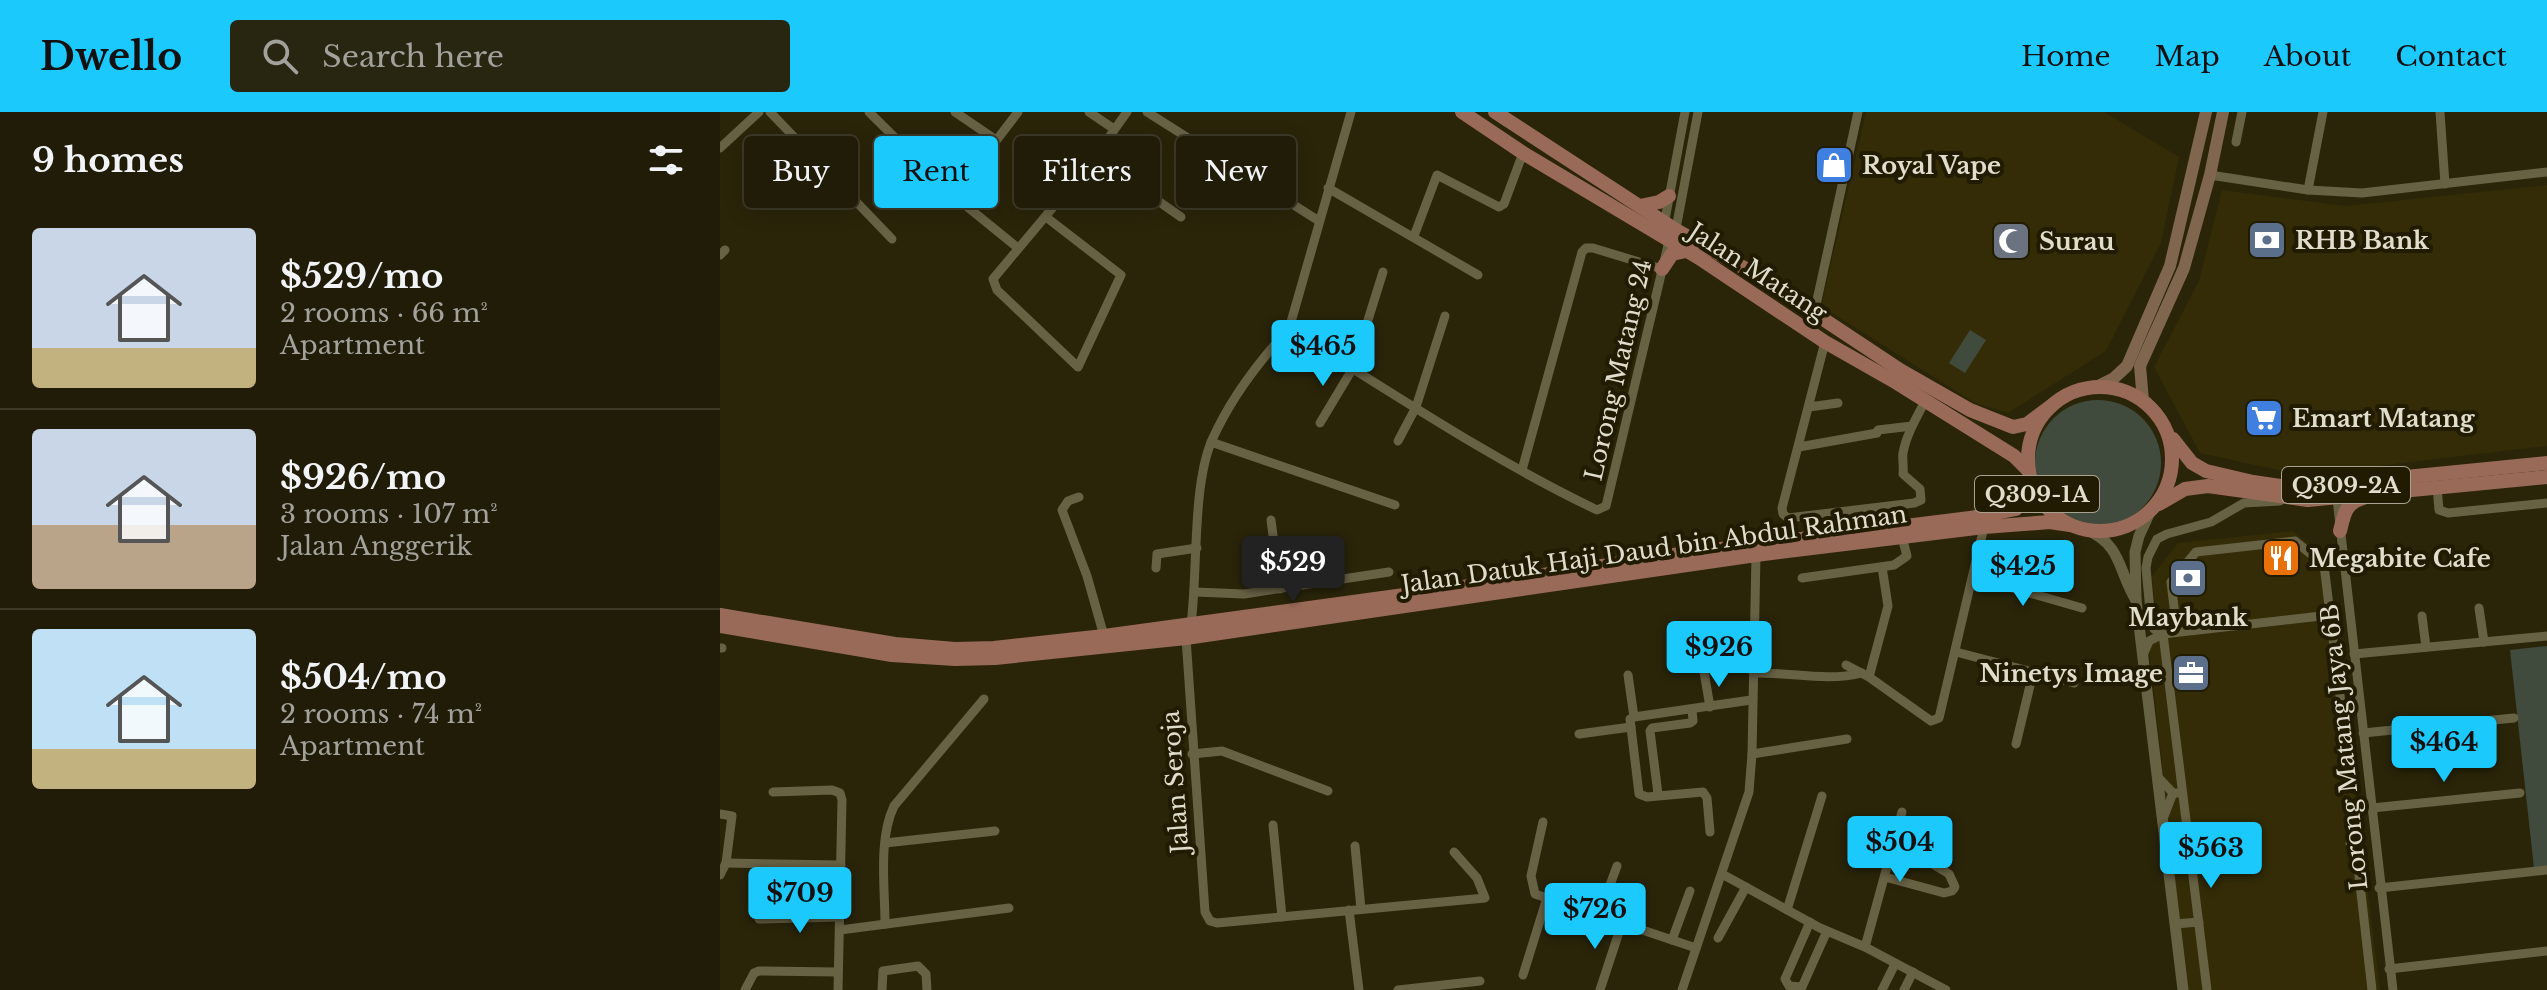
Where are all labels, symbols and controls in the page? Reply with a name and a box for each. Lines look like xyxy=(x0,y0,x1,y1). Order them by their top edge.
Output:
search box xyxy=(230,20,790,92)
text: Dwello xyxy=(40,33,182,80)
icon: search xyxy=(258,34,302,78)
text: Search here xyxy=(322,38,504,75)
text: Home xyxy=(2021,39,2111,74)
text: Map xyxy=(2155,39,2220,74)
text: About xyxy=(2264,39,2351,74)
text: Contact xyxy=(2395,39,2507,74)
chip: Buy xyxy=(744,136,858,208)
chip: Rent xyxy=(874,136,998,208)
chip: Filters xyxy=(1014,136,1160,208)
chip: New xyxy=(1176,136,1296,208)
icon: filters xyxy=(644,138,688,182)
text: 9 homes xyxy=(32,139,184,181)
shop icon: Royal Vape xyxy=(1813,144,1855,186)
place label: Royal Vape xyxy=(1862,151,2001,180)
street label: Jalan Matang xyxy=(1681,215,1833,328)
bank icon: RHB Bank xyxy=(2246,219,2288,261)
mosque icon: Surau xyxy=(1990,220,2032,262)
place label: RHB Bank xyxy=(2295,226,2430,255)
place label: Surau xyxy=(2039,227,2115,256)
text: $529/mo xyxy=(280,255,443,297)
street label: Lorong Matang 24 xyxy=(1578,257,1658,483)
icon: home xyxy=(96,260,192,356)
text: 2 rooms · 66 m² xyxy=(280,297,488,329)
pin: $465 xyxy=(1276,320,1370,388)
text: Apartment xyxy=(280,329,425,361)
text: $465 xyxy=(1289,330,1357,362)
supermarket icon: Emart Matang xyxy=(2243,397,2285,439)
place label: Emart Matang xyxy=(2292,404,2476,433)
text: $926/mo xyxy=(280,456,446,498)
icon: home xyxy=(96,461,192,557)
road number: Q309-2A xyxy=(2282,467,2410,503)
road number: Q309-1A xyxy=(1975,476,2099,512)
text: 3 rooms · 107 m² xyxy=(280,498,498,530)
street label: Jalan Datuk Haji Daud bin Abdul Rahman xyxy=(1396,499,1909,599)
text: Jalan Anggerik xyxy=(280,530,472,562)
pin: $529 xyxy=(1246,536,1340,604)
restaurant icon: Megabite Cafe xyxy=(2260,537,2302,579)
pin: $425 xyxy=(1976,540,2070,608)
place label: Megabite Cafe xyxy=(2309,544,2491,573)
text: $529 xyxy=(1260,546,1326,578)
text: $425 xyxy=(1990,550,2056,582)
bank icon: Maybank xyxy=(2167,557,2209,599)
place label: Maybank xyxy=(2128,603,2249,632)
street label: Lorong Matang Jaya 6B xyxy=(2315,603,2373,891)
pin: $926 xyxy=(1672,621,1766,689)
text: $926 xyxy=(1685,631,1753,663)
office icon: Ninetys Image xyxy=(2170,652,2212,694)
text: $504/mo xyxy=(280,656,447,698)
place label: Ninetys Image xyxy=(1980,659,2163,688)
icon: home xyxy=(96,661,192,757)
text: 2 rooms · 74 m² xyxy=(280,698,482,730)
street label: Jalan Seroja xyxy=(1155,709,1195,857)
pin: $464 xyxy=(2397,716,2491,784)
text: $464 xyxy=(2410,726,2478,758)
text: Apartment xyxy=(280,730,425,762)
pin: $504 xyxy=(1853,816,1947,884)
pin: $563 xyxy=(2164,822,2258,890)
text: $504 xyxy=(1865,826,1935,858)
text: $563 xyxy=(2178,832,2244,864)
pin: $709 xyxy=(753,867,847,935)
text: $709 xyxy=(766,877,834,909)
pin: $726 xyxy=(1548,883,1642,951)
text: $726 xyxy=(1563,893,1627,925)

